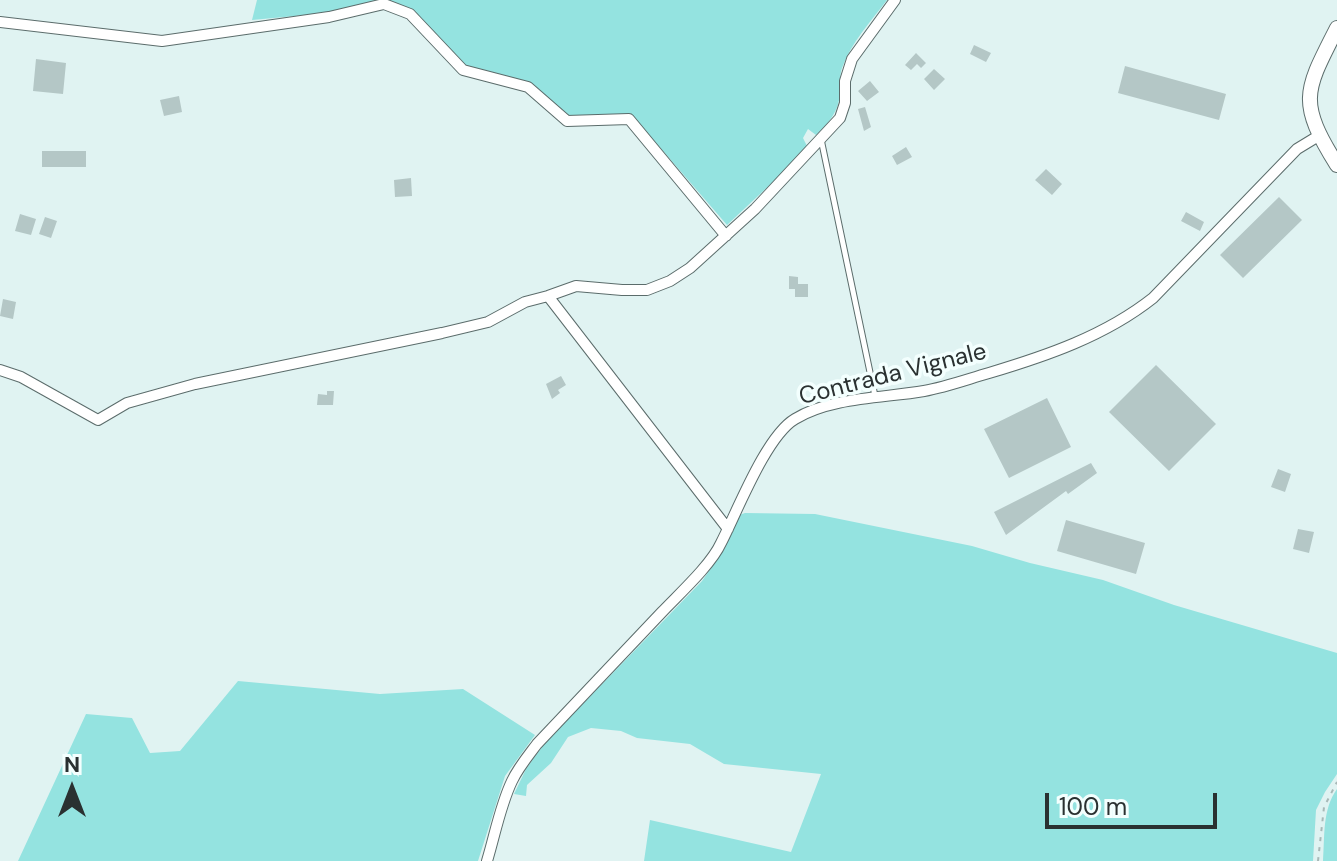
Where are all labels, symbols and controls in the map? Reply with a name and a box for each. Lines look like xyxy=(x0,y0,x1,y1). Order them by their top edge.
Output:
street label: Contrada Vignale xyxy=(796,338,990,412)
north arrow xyxy=(32,749,112,829)
text: N xyxy=(64,750,80,779)
scale bar xyxy=(1049,777,1221,827)
text: 100 m xyxy=(1059,791,1127,822)

